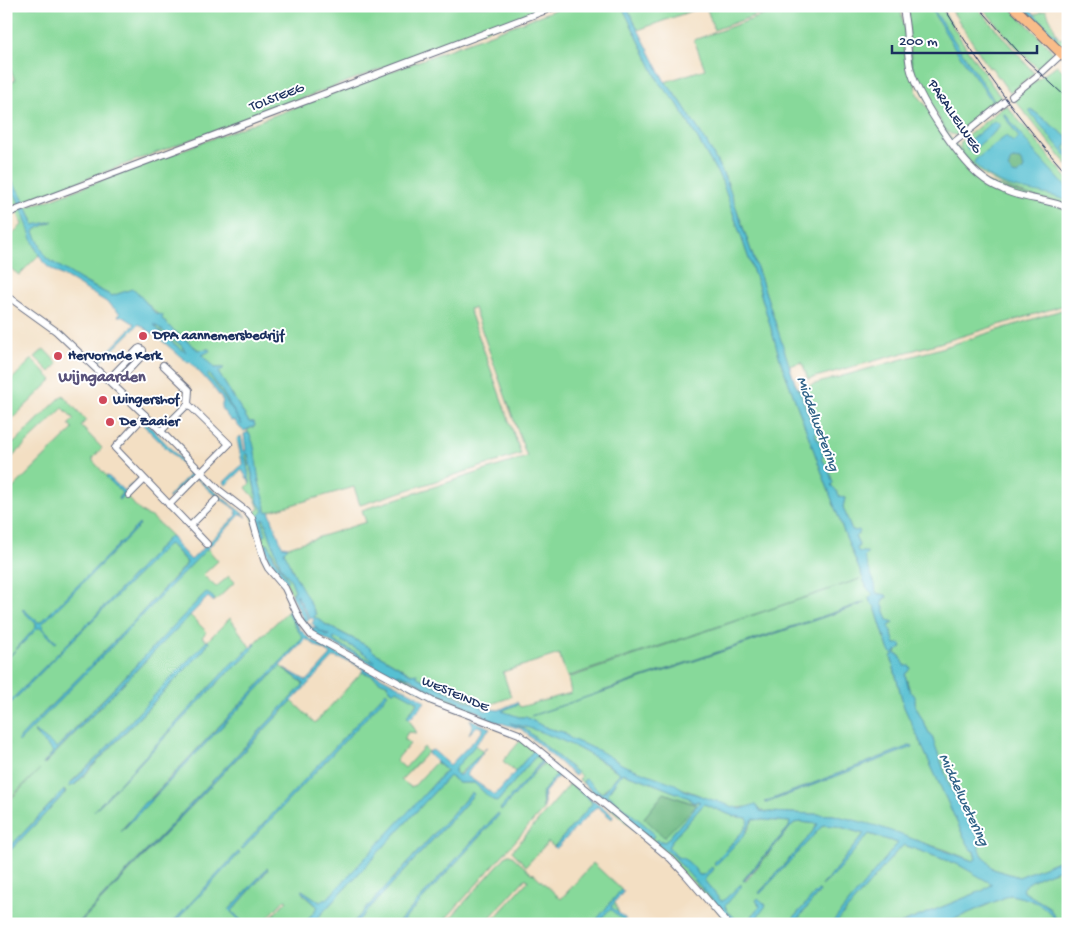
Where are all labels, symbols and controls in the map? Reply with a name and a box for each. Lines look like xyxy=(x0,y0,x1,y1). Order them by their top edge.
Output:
scale bar xyxy=(892,22,1036,54)
text: 200 m xyxy=(899,33,938,51)
street label: PARALLELWEG xyxy=(923,76,986,158)
street label: TOLSTEEG xyxy=(246,79,308,117)
place label: DPA aannemersbedrijf xyxy=(151,328,286,345)
marker: DPA aannemersbedrijf xyxy=(137,330,149,342)
place label: Hervormde Kerk xyxy=(68,348,163,365)
marker: Hervormde Kerk xyxy=(52,350,64,362)
district label: Wijngaarden xyxy=(57,369,146,388)
water label: Middelwetering xyxy=(791,374,843,475)
place label: Wingershof xyxy=(112,392,181,409)
marker: Wingershof xyxy=(97,394,109,406)
place label: De Zaaier xyxy=(118,414,182,431)
marker: De Zaaier xyxy=(104,416,116,428)
street label: WESTEINDE xyxy=(419,673,492,717)
water label: Middelwetering xyxy=(934,751,993,850)

